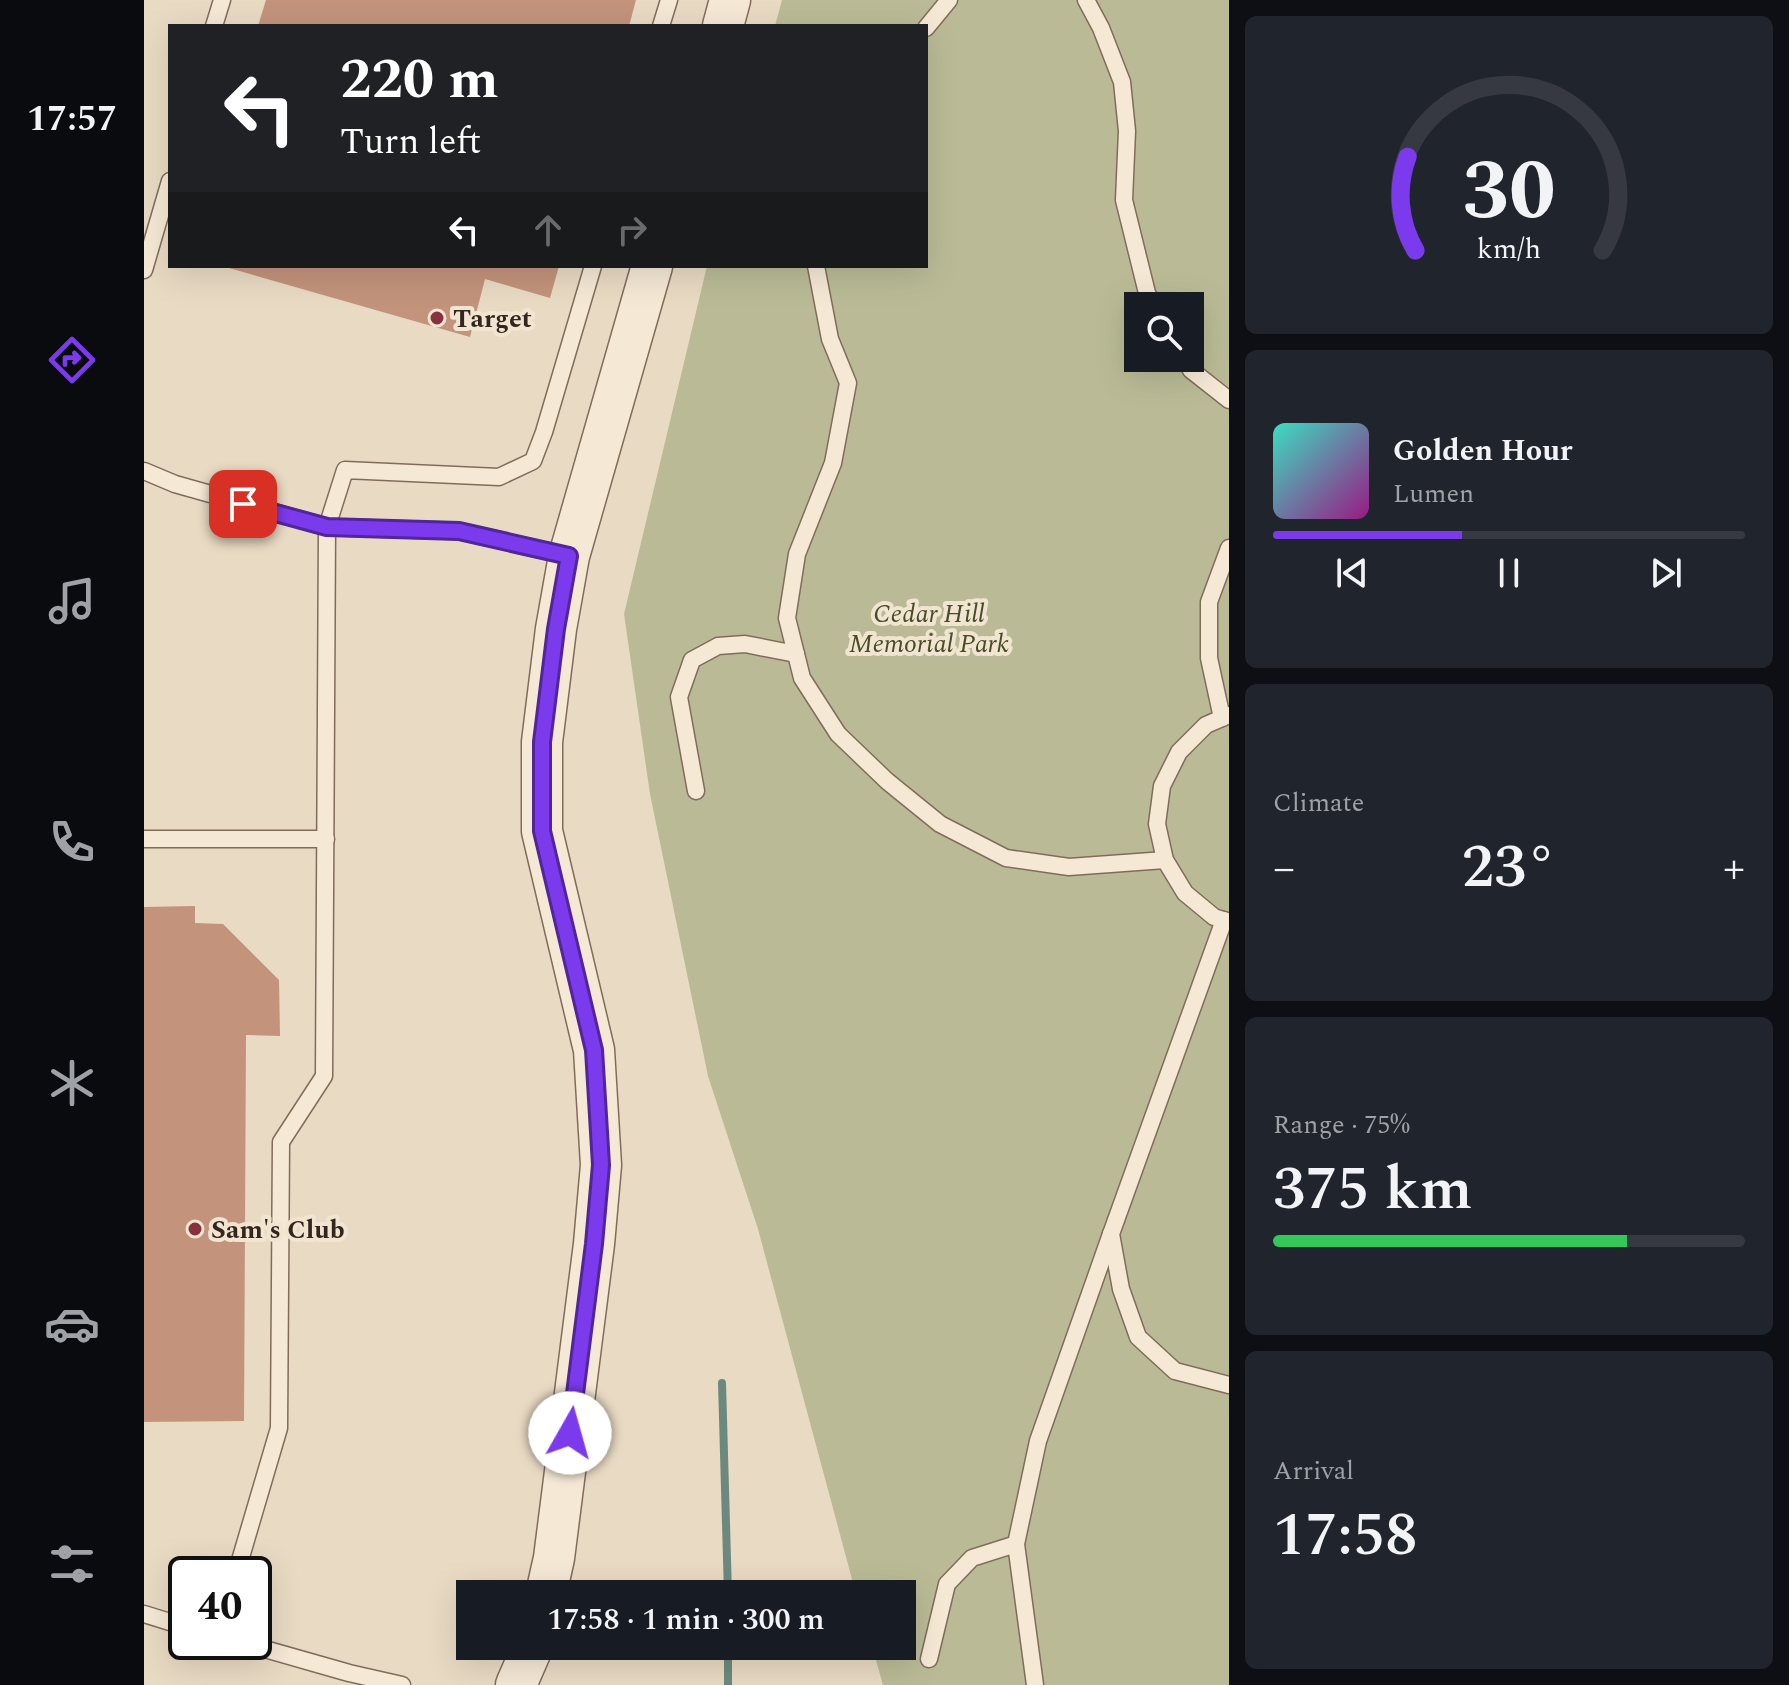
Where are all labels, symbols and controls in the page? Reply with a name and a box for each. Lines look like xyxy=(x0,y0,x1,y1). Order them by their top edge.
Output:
text: 220 m xyxy=(340,38,499,123)
icon: left xyxy=(208,56,312,160)
text: 17:57 xyxy=(27,92,117,147)
text: Turn left xyxy=(340,115,481,170)
text: 30 xyxy=(1462,128,1556,255)
icon: left xyxy=(442,208,486,252)
icon: ahead xyxy=(526,208,570,252)
icon: right xyxy=(610,208,654,252)
text: km/h xyxy=(1477,228,1541,271)
map controls xyxy=(1124,292,1204,372)
button: search xyxy=(1124,292,1204,372)
place label: Target xyxy=(453,299,532,339)
marker: Target xyxy=(428,309,446,327)
icon: directions xyxy=(44,332,100,388)
text: Golden Hour xyxy=(1393,428,1573,474)
pin xyxy=(209,470,277,538)
text: Lumen xyxy=(1393,474,1474,514)
icon: arrive xyxy=(221,482,265,526)
icon: previous xyxy=(1330,551,1374,595)
icon: pause xyxy=(1487,551,1531,595)
icon: next xyxy=(1644,551,1688,595)
icon: music xyxy=(44,573,100,629)
park label: Cedar Hill Memorial Park xyxy=(849,594,1009,664)
text: Climate xyxy=(1273,783,1364,823)
icon: phone xyxy=(44,814,100,870)
text: 23° xyxy=(1462,822,1556,914)
text: − xyxy=(1273,835,1295,902)
text: + xyxy=(1723,835,1745,902)
icon: climate xyxy=(44,1055,100,1111)
text: Range · 75% xyxy=(1273,1105,1410,1145)
text: 375 km xyxy=(1273,1144,1473,1236)
place label: Sam's Club xyxy=(211,1210,345,1250)
marker: Sam's Club xyxy=(186,1220,204,1238)
icon: car xyxy=(44,1296,100,1352)
position arrow xyxy=(528,1391,612,1475)
text: Arrival xyxy=(1273,1451,1354,1491)
text: 17:58 xyxy=(1273,1490,1417,1582)
icon: filters xyxy=(44,1536,100,1592)
speed limit sign: 40 xyxy=(168,1556,272,1660)
text: 17:58 · 1 min · 300 m xyxy=(547,1597,825,1643)

